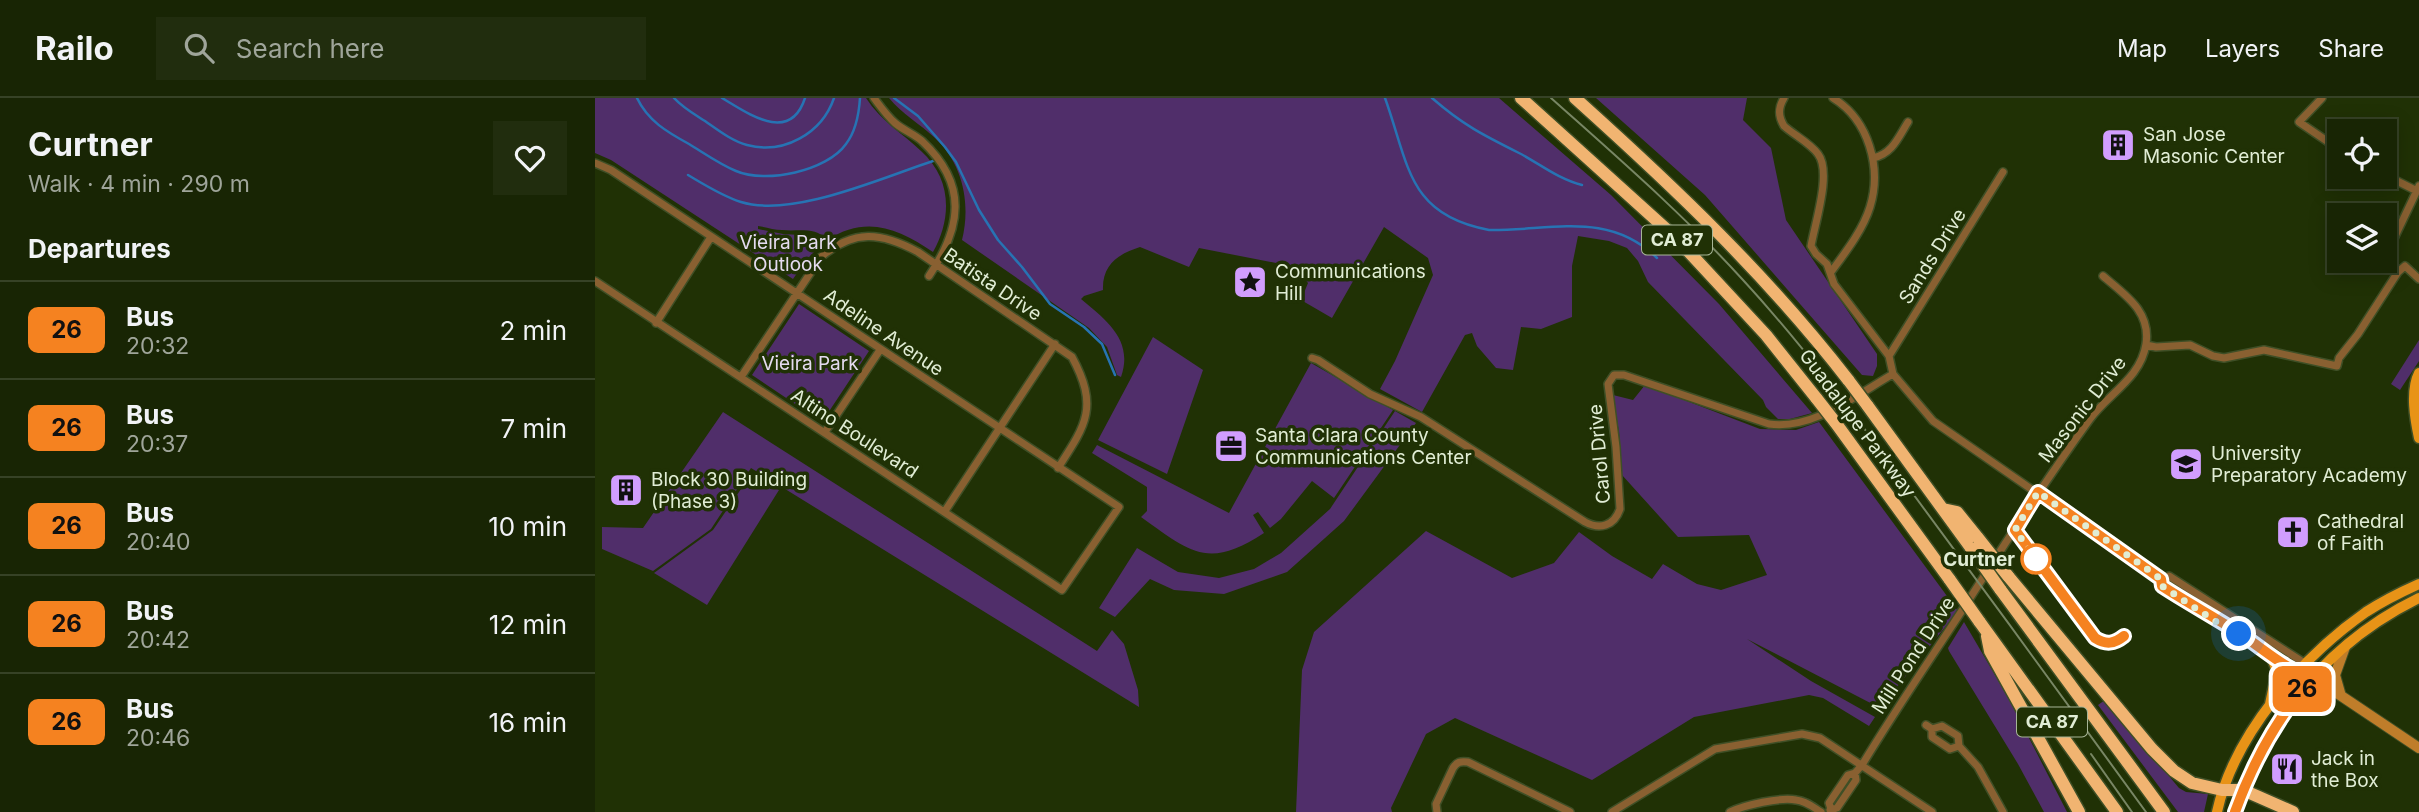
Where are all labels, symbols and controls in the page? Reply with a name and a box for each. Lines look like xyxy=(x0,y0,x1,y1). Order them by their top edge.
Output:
search box xyxy=(156,17,646,80)
text: Railo xyxy=(35,28,114,68)
icon: search xyxy=(180,29,218,67)
text: Search here xyxy=(236,33,384,64)
text: Map xyxy=(2117,34,2167,63)
text: Layers xyxy=(2205,34,2280,63)
text: Share xyxy=(2318,34,2384,63)
map controls xyxy=(2327,119,2397,273)
button: locate xyxy=(2327,119,2397,189)
button: heart xyxy=(493,121,567,195)
place label: San Jose Masonic Center xyxy=(2143,123,2285,168)
text: Curtner xyxy=(28,124,153,164)
building icon: San Jose Masonic Center xyxy=(2099,126,2137,164)
text: Walk · 4 min · 290 m xyxy=(28,170,250,198)
button: layers xyxy=(2327,203,2397,273)
street label: Sands Drive xyxy=(1894,204,1971,308)
road number: CA 87 xyxy=(1642,225,1712,254)
park label: Vieira Park Outlook xyxy=(739,231,837,276)
text: Departures xyxy=(28,233,171,264)
street label: Batista Drive xyxy=(939,243,1046,326)
place label: Communications Hill xyxy=(1275,260,1426,305)
place icon: Communications Hill xyxy=(1231,263,1269,301)
street label: Adeline Avenue xyxy=(819,284,948,381)
text: Bus xyxy=(126,301,174,332)
text: 26 xyxy=(51,315,82,344)
text: 2 min xyxy=(499,315,567,346)
text: 20:32 xyxy=(126,332,189,360)
street label: Guadalupe Parkway xyxy=(1794,345,1921,502)
park label: Vieira Park xyxy=(761,352,859,375)
street label: Masonic Drive xyxy=(2034,352,2131,467)
street label: Altino Boulevard xyxy=(787,384,923,483)
text: Bus xyxy=(126,399,174,430)
street label: Carol Drive xyxy=(1584,403,1615,505)
text: 26 xyxy=(51,413,82,442)
text: 7 min xyxy=(501,413,567,444)
place label: Santa Clara County Communications Center xyxy=(1255,424,1472,469)
office icon: Santa Clara County Communications Center xyxy=(1212,427,1250,465)
text: 20:37 xyxy=(126,430,188,458)
place label: University Preparatory Academy xyxy=(2211,442,2407,487)
school or university icon: University Preparatory Academy xyxy=(2167,445,2205,483)
place label: Block 30 Building (Phase 3) xyxy=(651,468,807,513)
building icon: Block 30 Building (Phase 3) xyxy=(607,471,645,509)
text: Bus xyxy=(126,497,174,528)
place label: Cathedral of Faith xyxy=(2317,510,2404,555)
text: 26 xyxy=(51,511,82,540)
text: 10 min xyxy=(488,511,567,542)
church icon: Cathedral of Faith xyxy=(2274,513,2312,551)
text: 20:40 xyxy=(126,528,191,556)
marker: Curtner xyxy=(2021,544,2051,574)
place label: Curtner xyxy=(1943,548,2015,571)
street label: Mill Pond Drive xyxy=(1867,592,1960,718)
text: Bus xyxy=(126,595,174,626)
text: 26 xyxy=(51,609,82,638)
text: 12 min xyxy=(489,609,567,640)
your location xyxy=(2221,616,2256,651)
text: 20:42 xyxy=(126,626,190,654)
line badge: 26 xyxy=(2271,666,2333,712)
text: 26 xyxy=(2287,674,2317,703)
text: Bus xyxy=(126,693,174,724)
text: 26 xyxy=(51,707,82,736)
text: 16 min xyxy=(489,707,567,738)
road number: CA 87 xyxy=(2017,708,2087,736)
text: 20:46 xyxy=(126,724,190,752)
place label: Jack in the Box xyxy=(2311,747,2379,792)
restaurant icon: Jack in the Box xyxy=(2268,750,2306,788)

